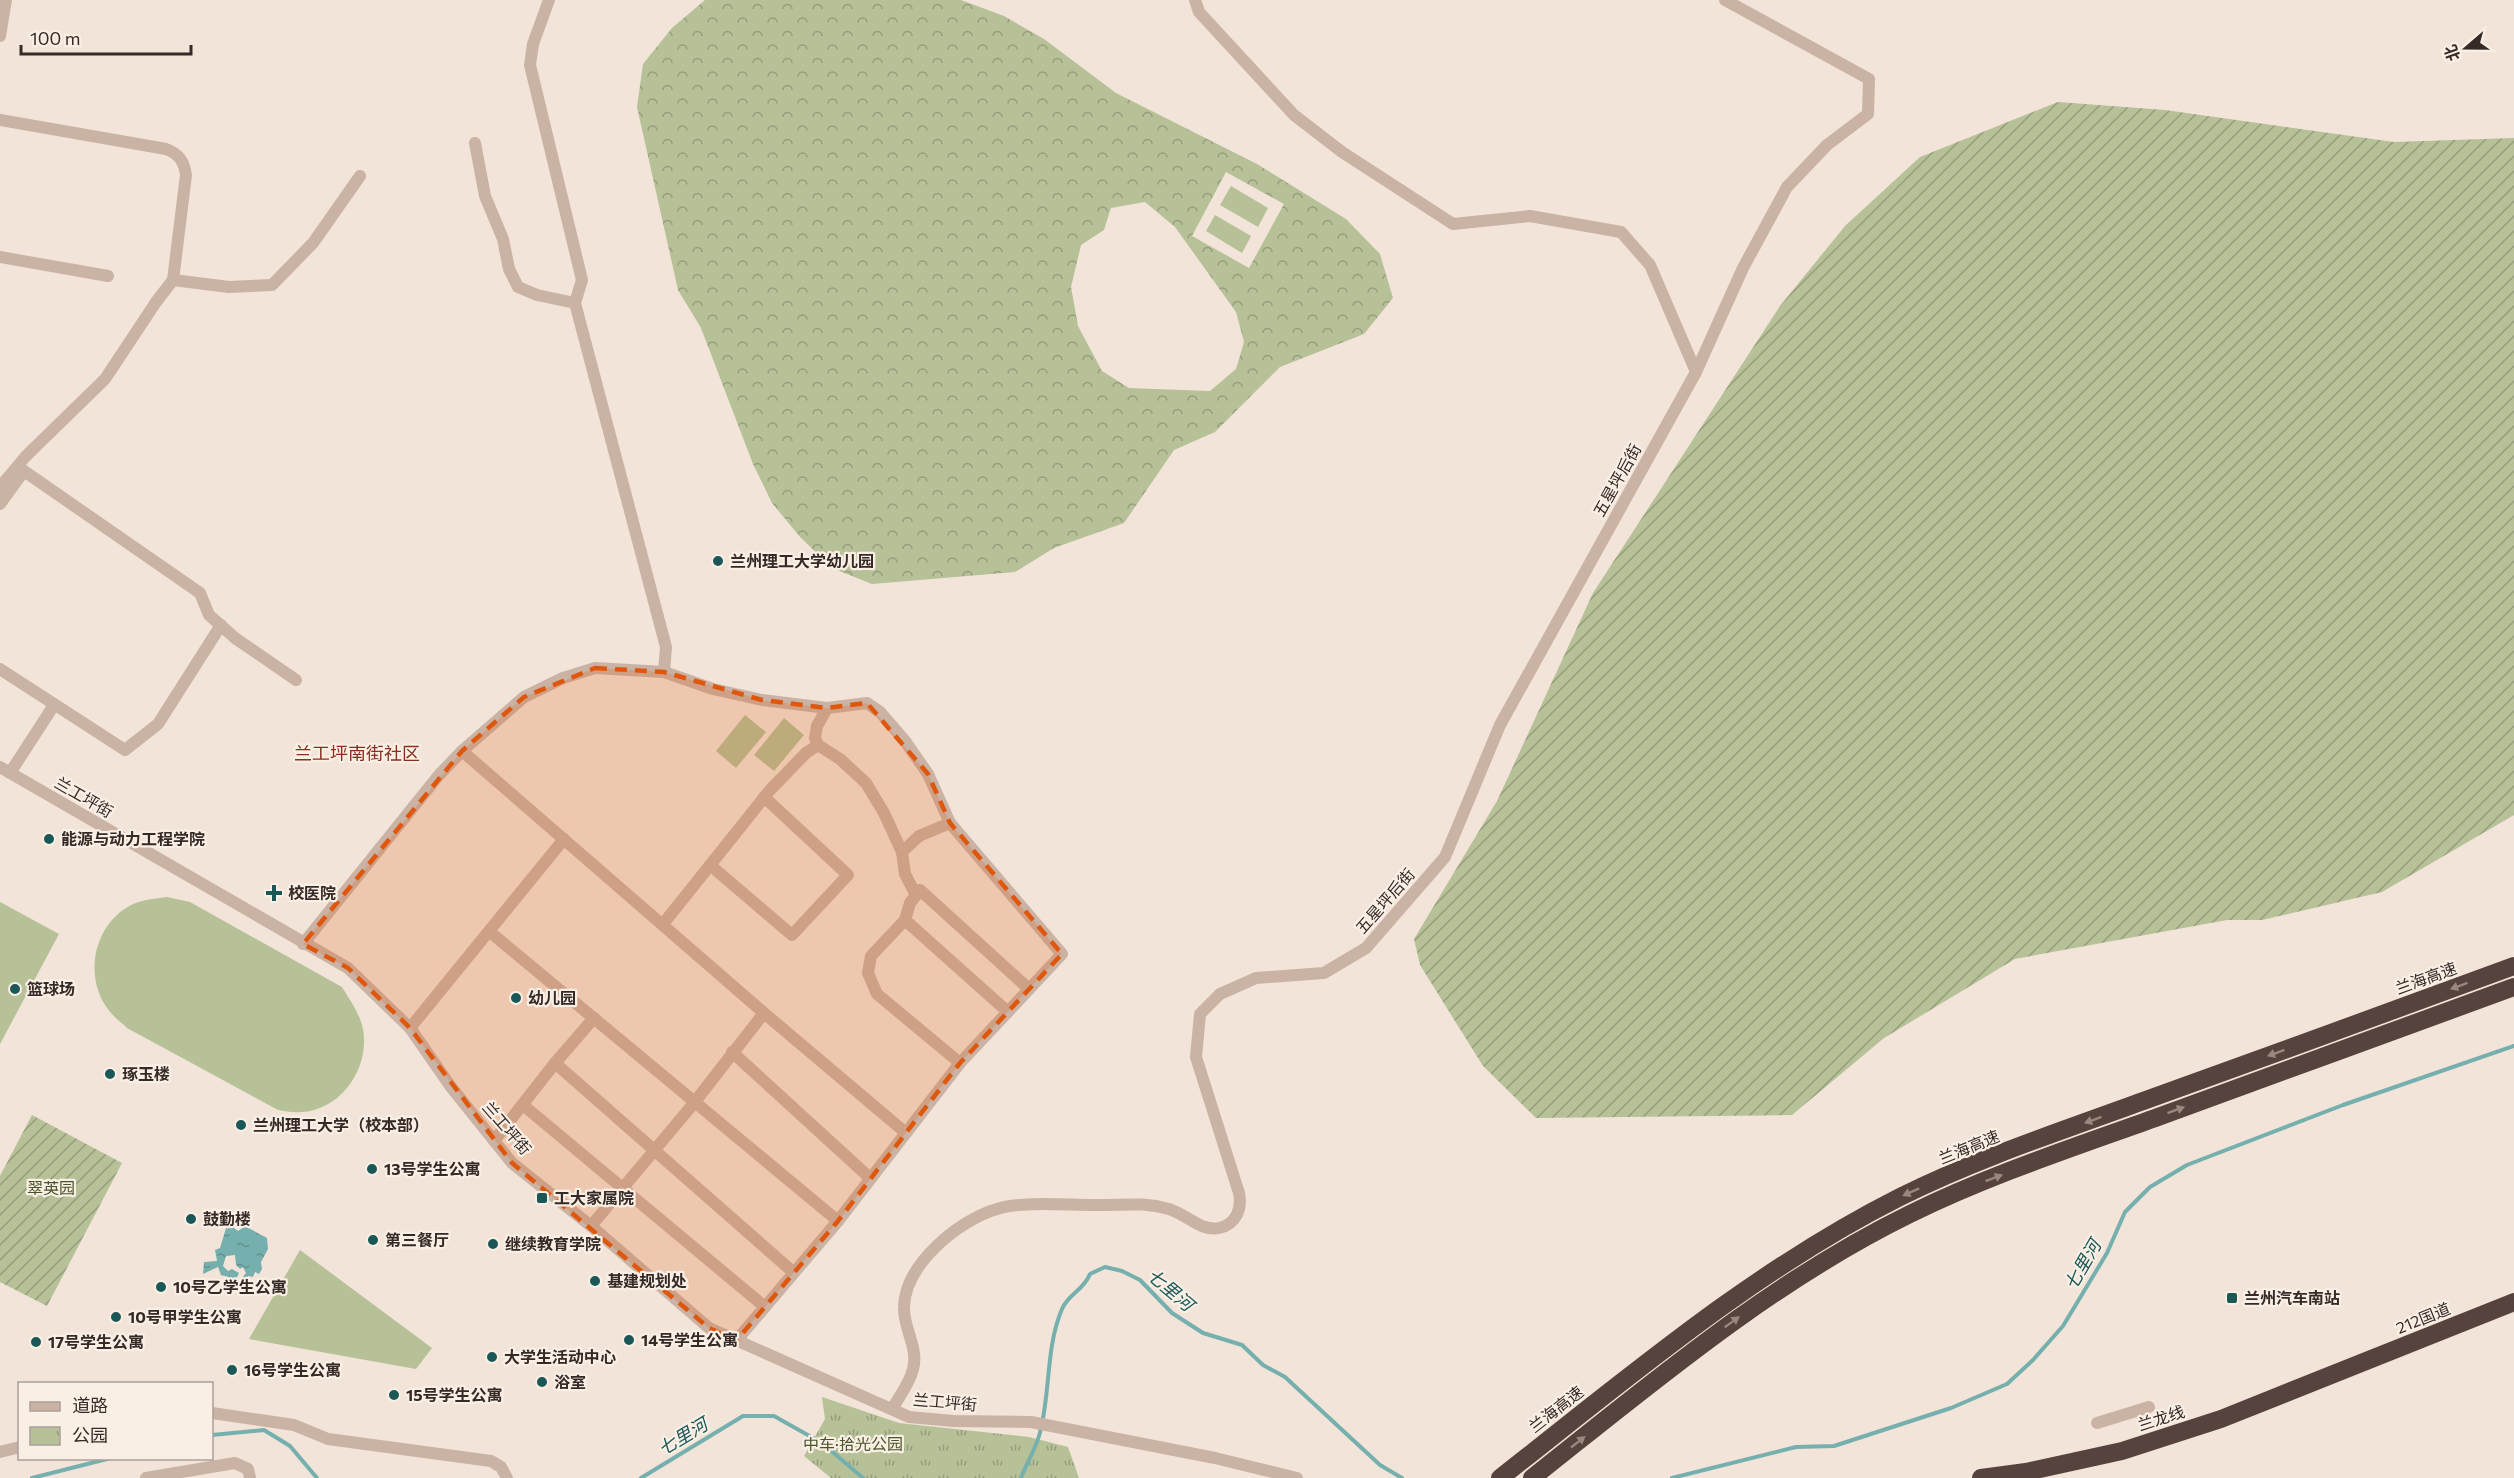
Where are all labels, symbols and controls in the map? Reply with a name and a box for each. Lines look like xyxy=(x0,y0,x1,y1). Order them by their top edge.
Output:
scale bar xyxy=(21,18,190,56)
north arrow xyxy=(2436,18,2496,78)
text: 100 m xyxy=(30,27,80,49)
text: 北 xyxy=(2440,43,2463,64)
street label: 五星坪后街 xyxy=(1589,440,1644,519)
place label: 兰州理工大学幼儿园 xyxy=(730,551,874,570)
marker: 兰州理工大学幼儿园 xyxy=(711,554,725,568)
district label: 兰工坪南街社区 xyxy=(294,742,420,764)
street label: 兰工坪街 xyxy=(52,772,117,821)
place label: 能源与动力工程学院 xyxy=(61,829,205,848)
marker: 能源与动力工程学院 xyxy=(42,832,56,846)
street label: 五星坪后街 xyxy=(1351,864,1418,937)
place label: 校医院 xyxy=(288,883,336,902)
marker: 校医院 xyxy=(265,884,283,902)
street label: 兰海高速 xyxy=(2393,958,2459,997)
place label: 篮球场 xyxy=(27,979,75,998)
marker: 篮球场 xyxy=(8,982,22,996)
one-way arrow xyxy=(2450,982,2468,992)
place label: 幼儿园 xyxy=(528,988,576,1007)
marker: 幼儿园 xyxy=(509,991,523,1005)
one-way arrow xyxy=(2267,1049,2285,1059)
place label: 琢玉楼 xyxy=(122,1064,170,1083)
marker: 琢玉楼 xyxy=(103,1067,117,1081)
street label: 兰工坪街 xyxy=(479,1097,536,1158)
one-way arrow xyxy=(2168,1105,2186,1115)
place label: 兰州理工大学（校本部） xyxy=(253,1115,429,1134)
one-way arrow xyxy=(2083,1115,2101,1125)
marker: 兰州理工大学（校本部） xyxy=(234,1118,248,1132)
street label: 兰海高速 xyxy=(1936,1126,2002,1167)
place label: 13号学生公寓 xyxy=(384,1159,481,1178)
marker: 13号学生公寓 xyxy=(365,1162,379,1176)
one-way arrow xyxy=(1985,1173,2003,1183)
park label: 翠英园 xyxy=(27,1178,75,1197)
one-way arrow xyxy=(1902,1187,1920,1197)
place label: 工大家属院 xyxy=(554,1188,634,1207)
marker: 工大家属院 xyxy=(535,1191,549,1205)
place label: 鼓勤楼 xyxy=(203,1209,251,1228)
marker: 鼓勤楼 xyxy=(184,1212,198,1226)
place label: 第三餐厅 xyxy=(385,1230,449,1249)
marker: 第三餐厅 xyxy=(366,1233,380,1247)
water label: 七里河 xyxy=(2059,1233,2107,1293)
place label: 继续教育学院 xyxy=(505,1234,601,1253)
marker: 继续教育学院 xyxy=(486,1237,500,1251)
water label: 七里河 xyxy=(1143,1263,1201,1317)
place label: 基建规划处 xyxy=(607,1271,687,1290)
marker: 基建规划处 xyxy=(588,1274,602,1288)
place label: 10号乙学生公寓 xyxy=(173,1277,287,1296)
marker: 10号乙学生公寓 xyxy=(154,1280,168,1294)
place label: 兰州汽车南站 xyxy=(2244,1288,2340,1307)
marker: 兰州汽车南站 xyxy=(2225,1291,2239,1305)
street label: 212国道 xyxy=(2393,1298,2453,1337)
place label: 10号甲学生公寓 xyxy=(128,1307,242,1326)
marker: 10号甲学生公寓 xyxy=(109,1310,123,1324)
one-way arrow xyxy=(1724,1317,1739,1329)
place label: 14号学生公寓 xyxy=(641,1330,738,1349)
place label: 17号学生公寓 xyxy=(48,1332,144,1351)
marker: 14号学生公寓 xyxy=(622,1333,636,1347)
marker: 17号学生公寓 xyxy=(29,1335,43,1349)
place label: 大学生活动中心 xyxy=(504,1347,616,1366)
marker: 大学生活动中心 xyxy=(485,1350,499,1364)
place label: 16号学生公寓 xyxy=(244,1360,341,1379)
marker: 16号学生公寓 xyxy=(225,1363,239,1377)
place label: 浴室 xyxy=(554,1372,586,1391)
marker: 浴室 xyxy=(535,1375,549,1389)
street label: 兰海高速 xyxy=(1525,1381,1587,1436)
legend xyxy=(18,1382,213,1460)
place label: 15号学生公寓 xyxy=(406,1385,503,1404)
marker: 15号学生公寓 xyxy=(387,1388,401,1402)
street label: 兰工坪街 xyxy=(912,1389,978,1414)
text: 道路 xyxy=(72,1394,108,1416)
street label: 兰龙线 xyxy=(2135,1401,2187,1434)
water label: 七里河 xyxy=(654,1411,714,1459)
text: 公园 xyxy=(72,1424,108,1446)
park label: 中车·拾光公园 xyxy=(803,1434,903,1453)
one-way arrow xyxy=(1570,1436,1585,1448)

